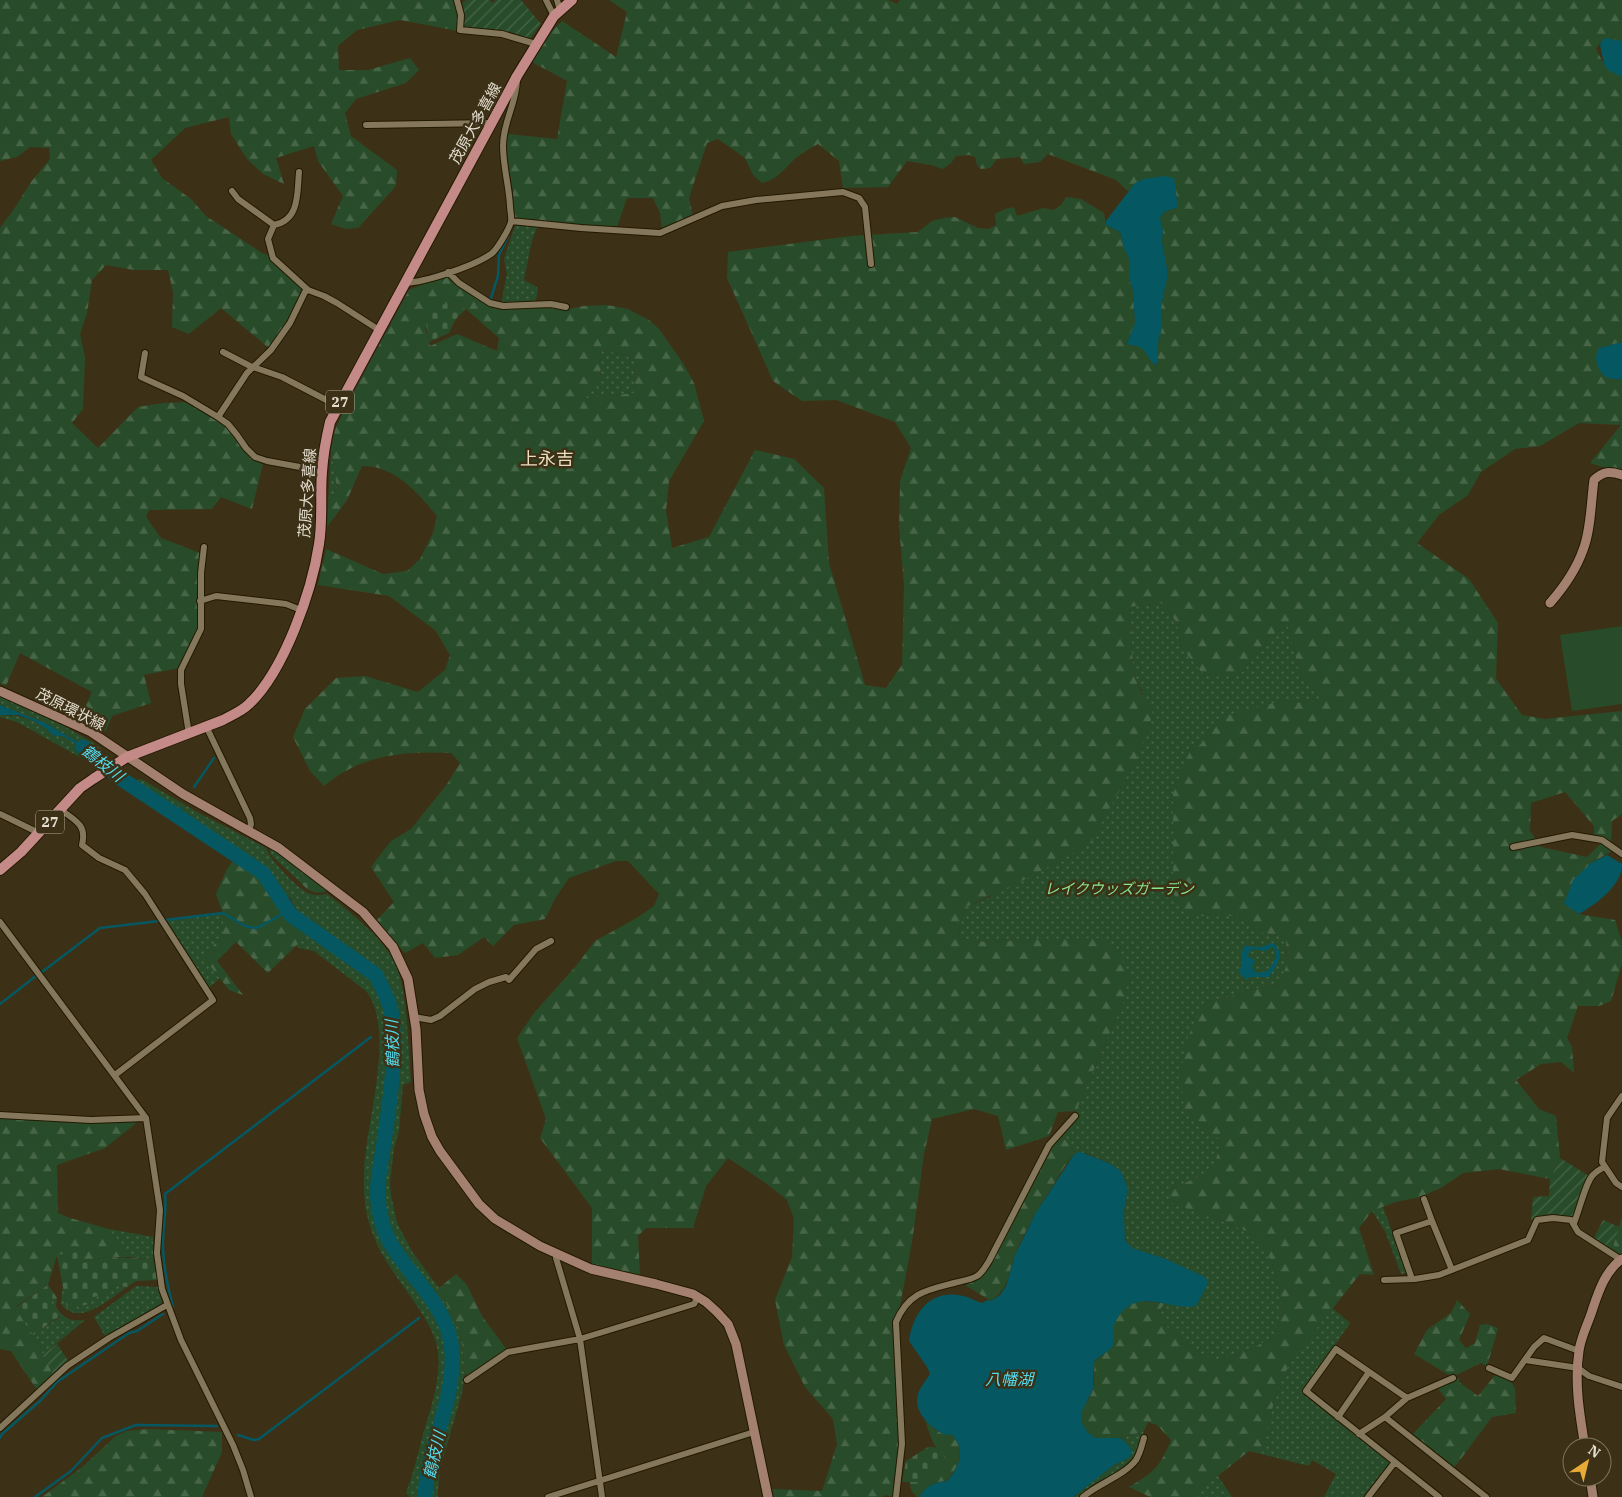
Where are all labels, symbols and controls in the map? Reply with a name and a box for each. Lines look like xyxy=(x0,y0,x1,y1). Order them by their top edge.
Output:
street label: 茂原大多喜線 xyxy=(445,79,505,167)
road number: 27 xyxy=(326,391,354,414)
street label: 茂原大多喜線 xyxy=(294,447,320,539)
district label: 上永吉 xyxy=(520,447,574,470)
street label: 茂原環状線 xyxy=(33,684,109,734)
water label: 鶴枝川 xyxy=(78,740,130,787)
road number: 27 xyxy=(36,810,64,834)
park label: レイクウッズガーデン xyxy=(1044,879,1195,898)
water label: 鶴枝川 xyxy=(381,1018,403,1068)
water label: 八幡湖 xyxy=(985,1369,1036,1389)
water label: 鶴枝川 xyxy=(419,1427,450,1481)
north arrow xyxy=(1562,1437,1612,1487)
text: N xyxy=(1585,1441,1604,1462)

